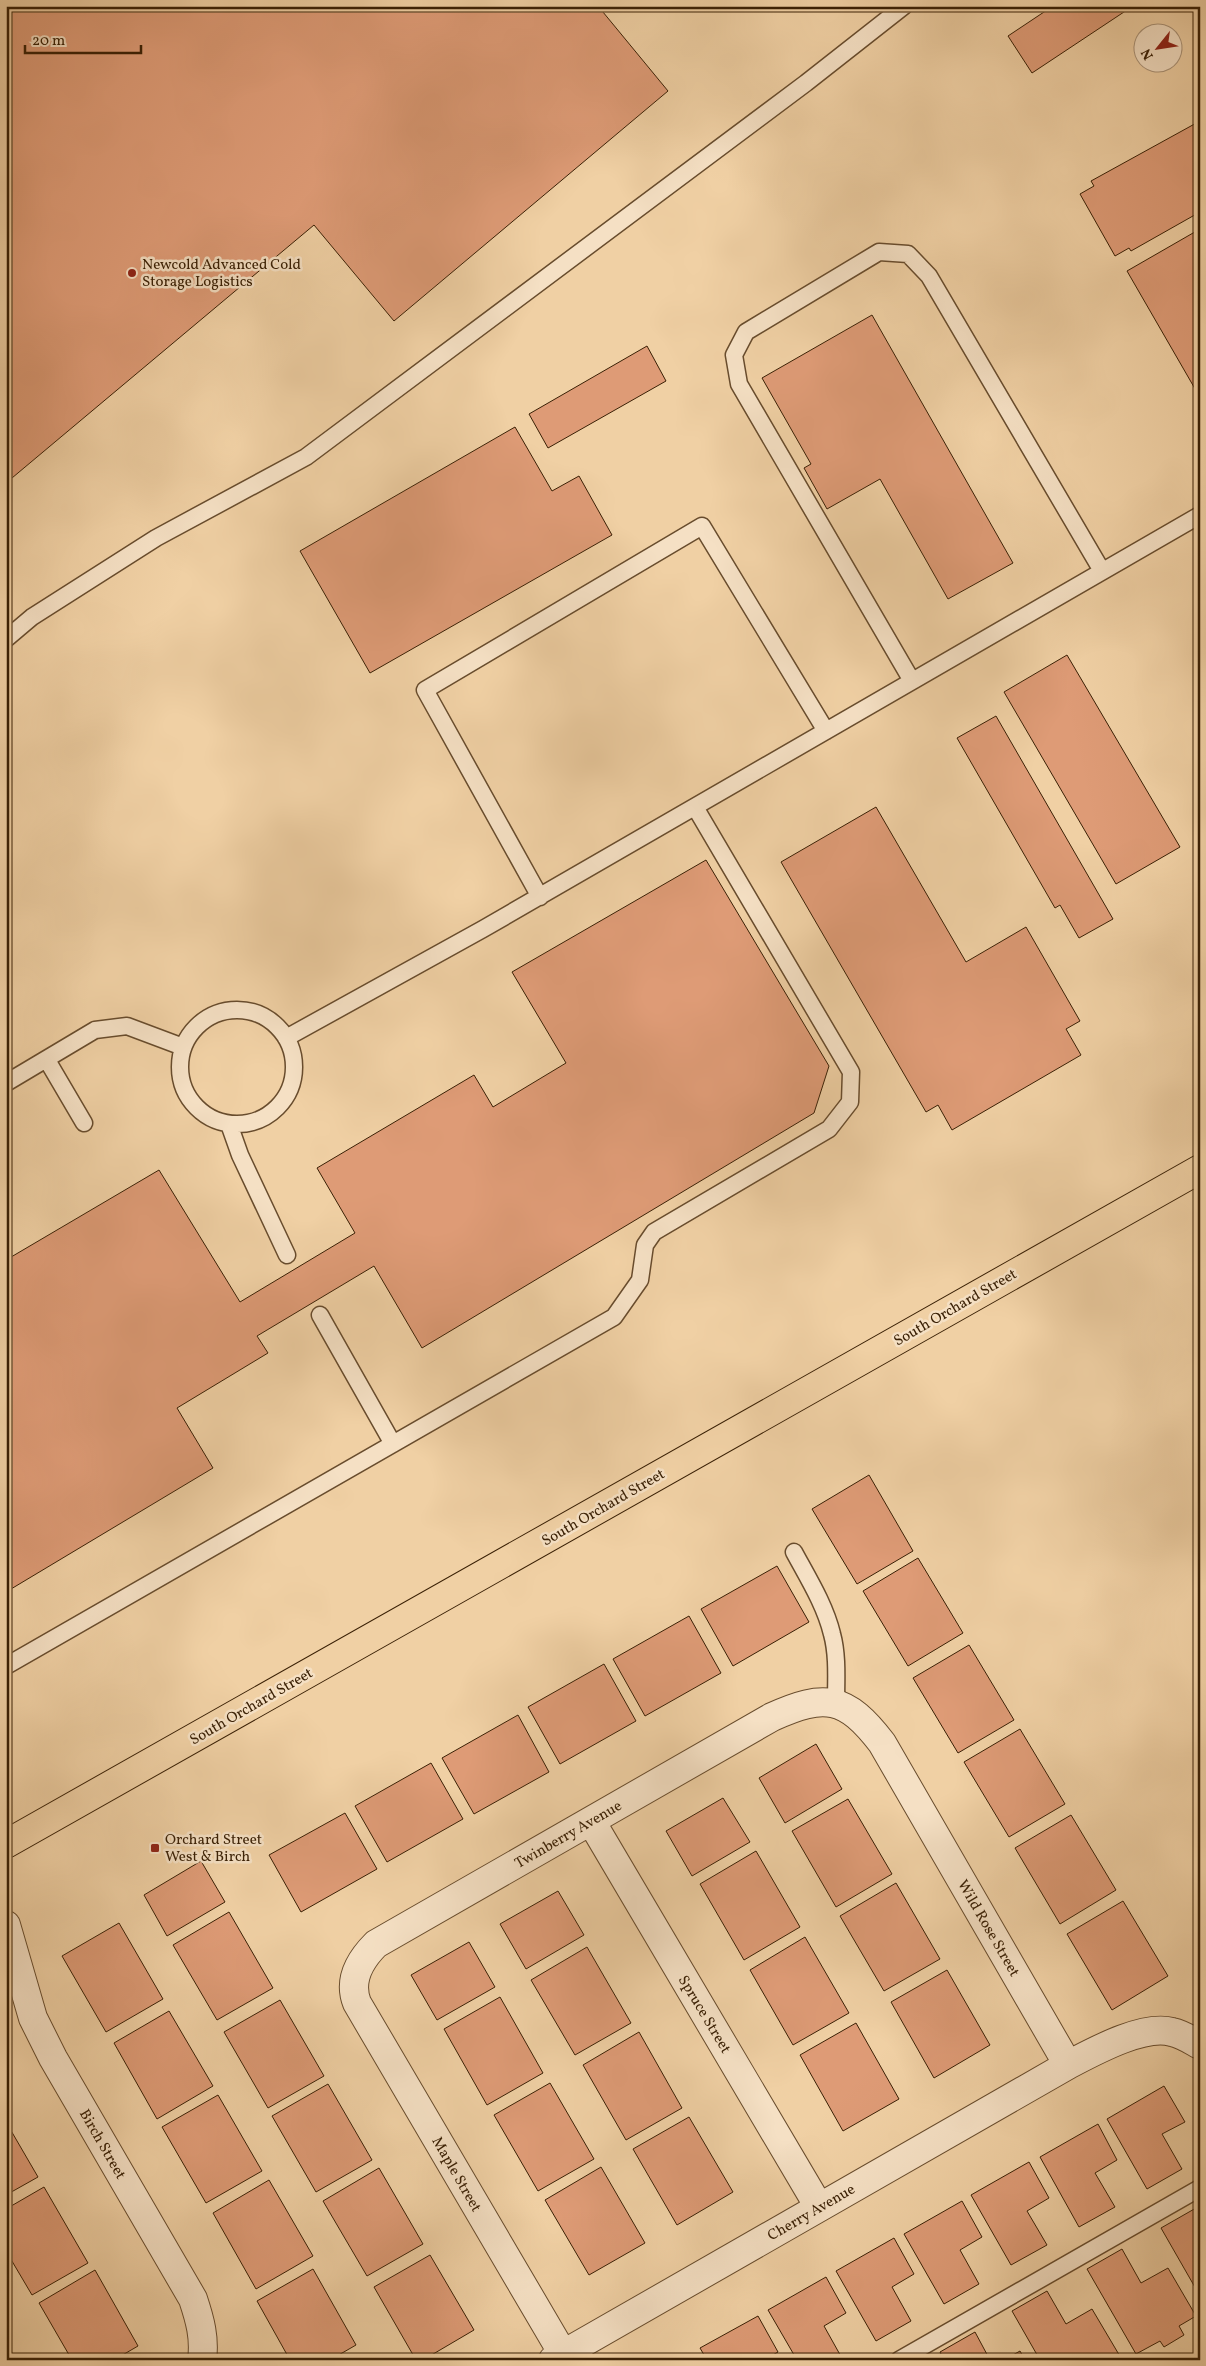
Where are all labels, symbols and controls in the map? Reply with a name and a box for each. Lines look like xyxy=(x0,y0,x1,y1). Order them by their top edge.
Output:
scale bar xyxy=(25,22,141,54)
north arrow xyxy=(1134,22,1184,72)
text: 20 m xyxy=(32,31,65,52)
text: N xyxy=(1137,45,1159,63)
place label: Newcold Advanced Cold Storage Logistics xyxy=(142,255,301,293)
marker: Newcold Advanced Cold Storage Logistics xyxy=(126,267,138,279)
street label: South Orchard Street xyxy=(890,1264,1021,1352)
street label: South Orchard Street xyxy=(538,1464,669,1552)
street label: South Orchard Street xyxy=(186,1663,317,1751)
street label: Twinberry Avenue xyxy=(511,1796,626,1875)
place label: Orchard Street West & Birch xyxy=(165,1830,262,1868)
marker: Orchard Street West & Birch xyxy=(149,1842,161,1854)
street label: Wild Rose Street xyxy=(951,1876,1024,1981)
street label: Spruce Street xyxy=(672,1972,735,2058)
street label: Birch Street xyxy=(73,2106,130,2184)
street label: Maple Street xyxy=(426,2133,486,2216)
street label: Cherry Avenue xyxy=(764,2180,860,2247)

